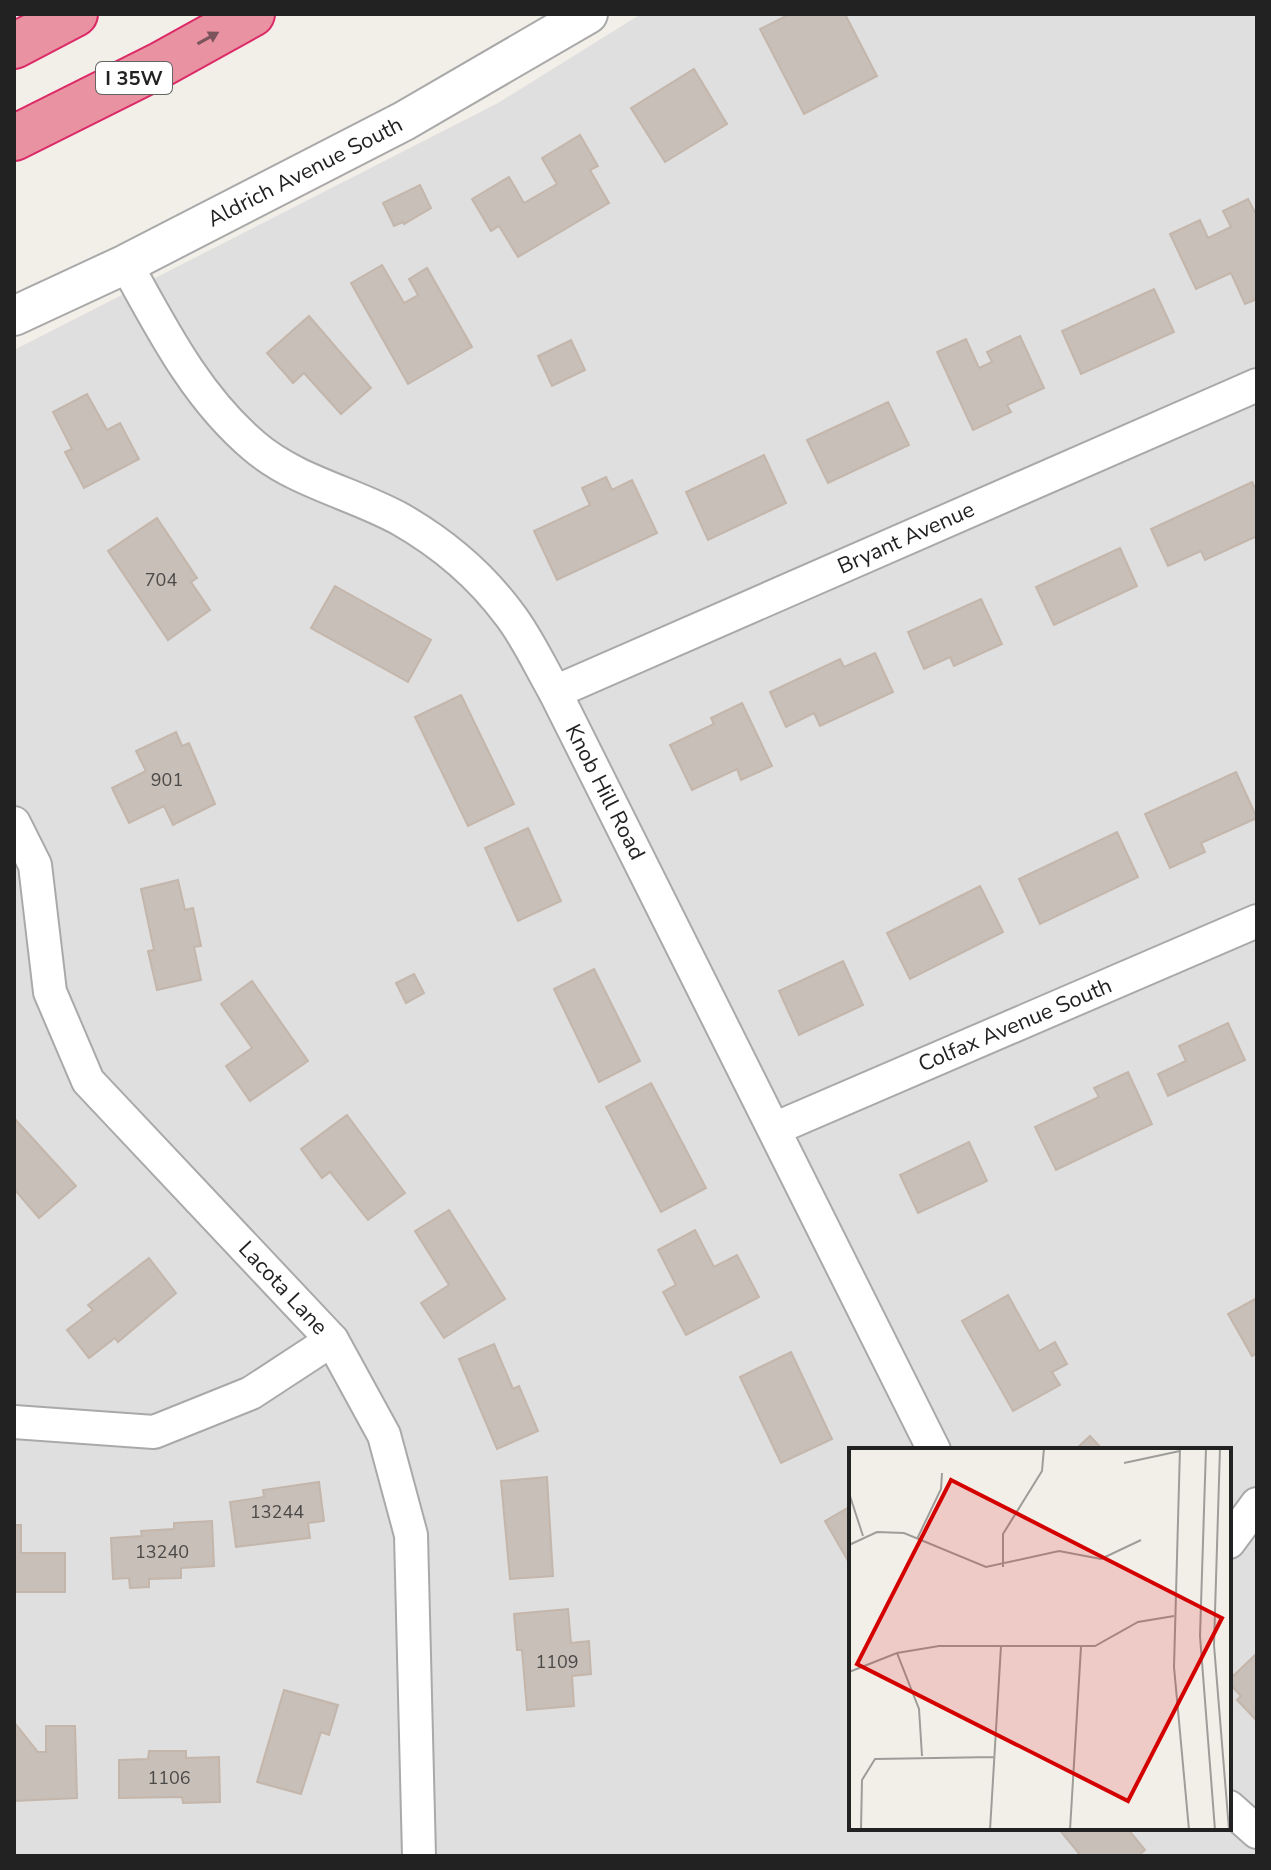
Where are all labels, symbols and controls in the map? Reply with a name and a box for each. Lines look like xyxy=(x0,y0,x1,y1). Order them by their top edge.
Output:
one-way arrow xyxy=(196,32,219,45)
road number: I 35W xyxy=(96,62,172,94)
street label: Aldrich Avenue South xyxy=(202,110,408,234)
street label: Bryant Avenue xyxy=(833,494,979,582)
house number: 704 xyxy=(145,568,177,592)
street label: Knob Hill Road xyxy=(558,719,652,865)
house number: 901 xyxy=(151,768,183,792)
street label: Colfax Avenue South xyxy=(914,971,1116,1079)
street label: Lacota Lane xyxy=(232,1234,334,1342)
inset map xyxy=(849,1448,1231,1830)
house number: 13244 xyxy=(250,1500,304,1524)
house number: 13240 xyxy=(135,1540,189,1564)
house number: 1109 xyxy=(535,1650,579,1674)
house number: 1106 xyxy=(147,1766,191,1790)

